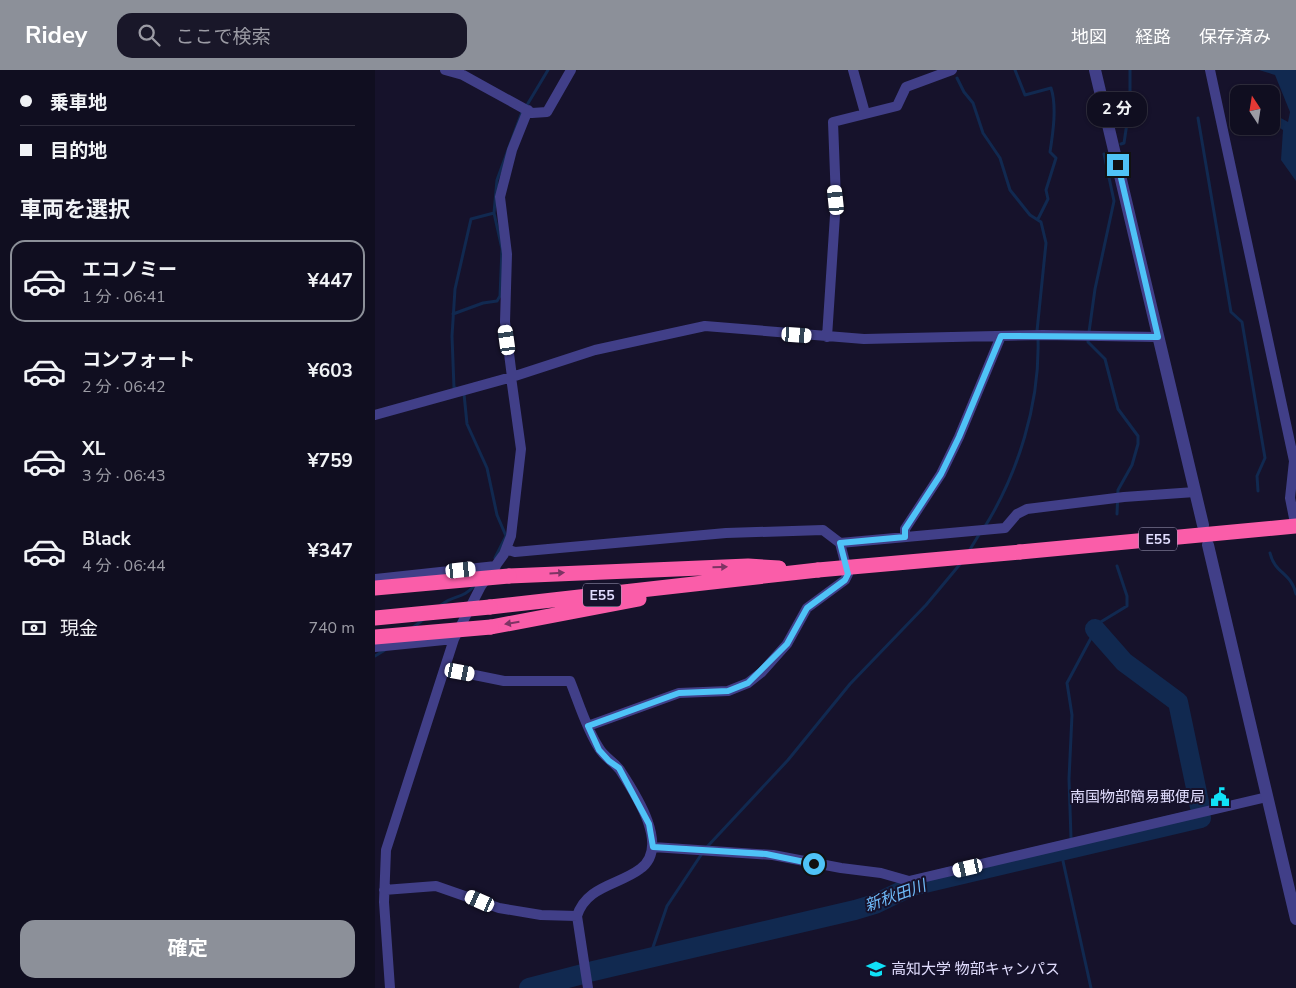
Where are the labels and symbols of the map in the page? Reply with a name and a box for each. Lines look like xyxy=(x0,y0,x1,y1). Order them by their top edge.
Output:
north arrow xyxy=(1230,85,1280,135)
callout: 2 分 xyxy=(1088,92,1148,128)
route end xyxy=(1107,154,1129,176)
car xyxy=(826,184,845,216)
car xyxy=(497,324,516,356)
car xyxy=(781,326,812,344)
road number: E55 xyxy=(1139,528,1177,550)
car xyxy=(445,561,476,579)
one-way arrow xyxy=(712,563,728,571)
one-way arrow xyxy=(549,569,565,577)
road number: E55 xyxy=(583,584,621,606)
one-way arrow xyxy=(504,619,520,627)
car xyxy=(443,662,476,682)
public building icon: 南国物部簡易郵便局 xyxy=(1209,786,1231,808)
place label: 南国物部簡易郵便局 xyxy=(1070,787,1205,807)
route start xyxy=(803,853,825,875)
car xyxy=(951,857,984,879)
water label: 新秋田川 xyxy=(862,874,931,917)
car xyxy=(463,888,496,914)
school or university icon: 高知大学 物部キャンパス xyxy=(865,958,887,980)
place label: 高知大学 物部キャンパス xyxy=(891,959,1060,979)

